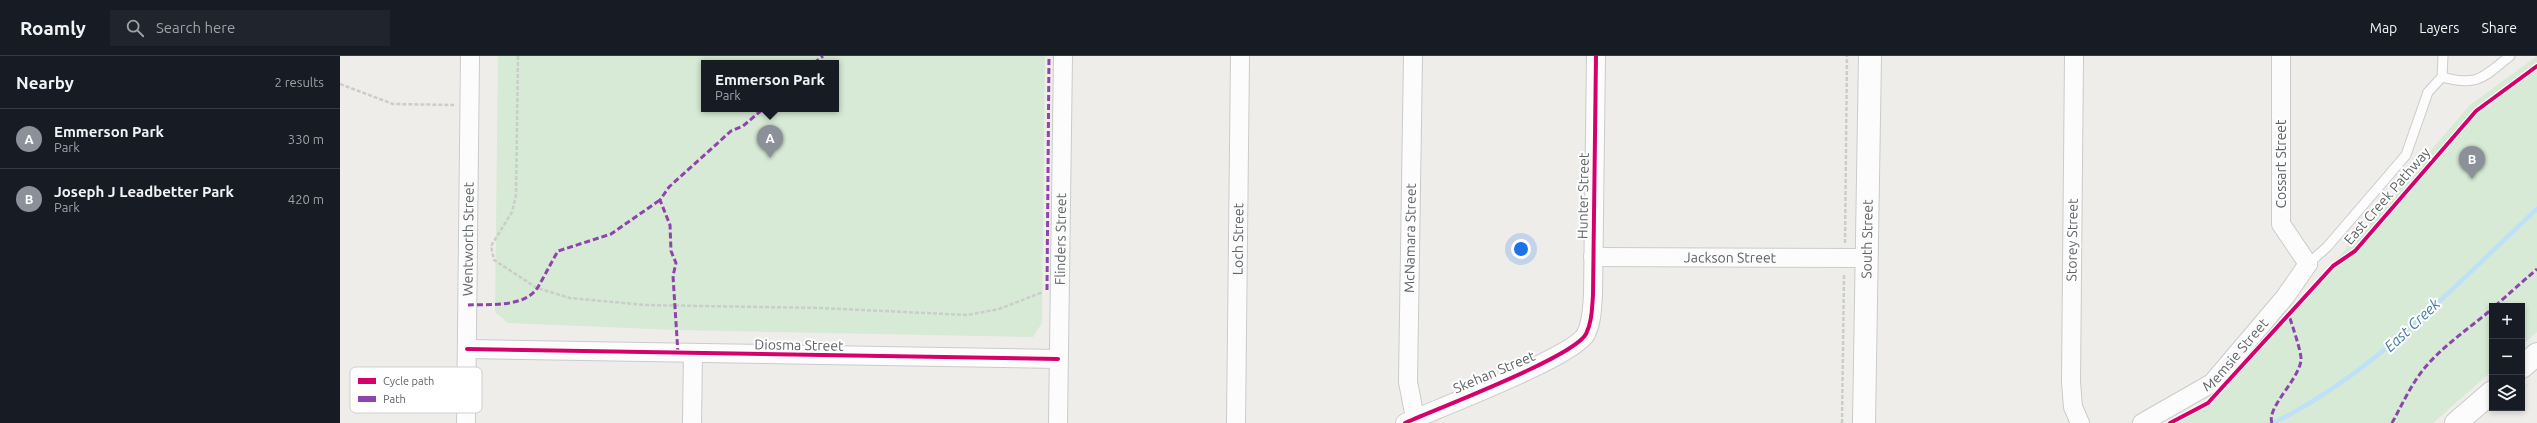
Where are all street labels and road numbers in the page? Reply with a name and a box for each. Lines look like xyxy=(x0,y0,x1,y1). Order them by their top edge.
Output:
street label: Cossart Street xyxy=(2273,119,2289,209)
street label: East Creek Pathway xyxy=(2341,144,2434,248)
street label: Hunter Street xyxy=(1574,152,1592,239)
street label: Wentworth Street xyxy=(459,181,477,296)
street label: McNamara Street xyxy=(1401,182,1419,293)
street label: Flinders Street xyxy=(1052,192,1069,285)
street label: Storey Street xyxy=(2063,198,2081,282)
street label: South Street xyxy=(1858,199,1876,279)
street label: Loch Street xyxy=(1230,202,1246,275)
street label: Jackson Street xyxy=(1684,249,1777,266)
street label: Memsie Street xyxy=(2200,315,2272,395)
street label: Diosma Street xyxy=(754,336,844,354)
street label: Skehan Street xyxy=(1451,347,1538,396)

